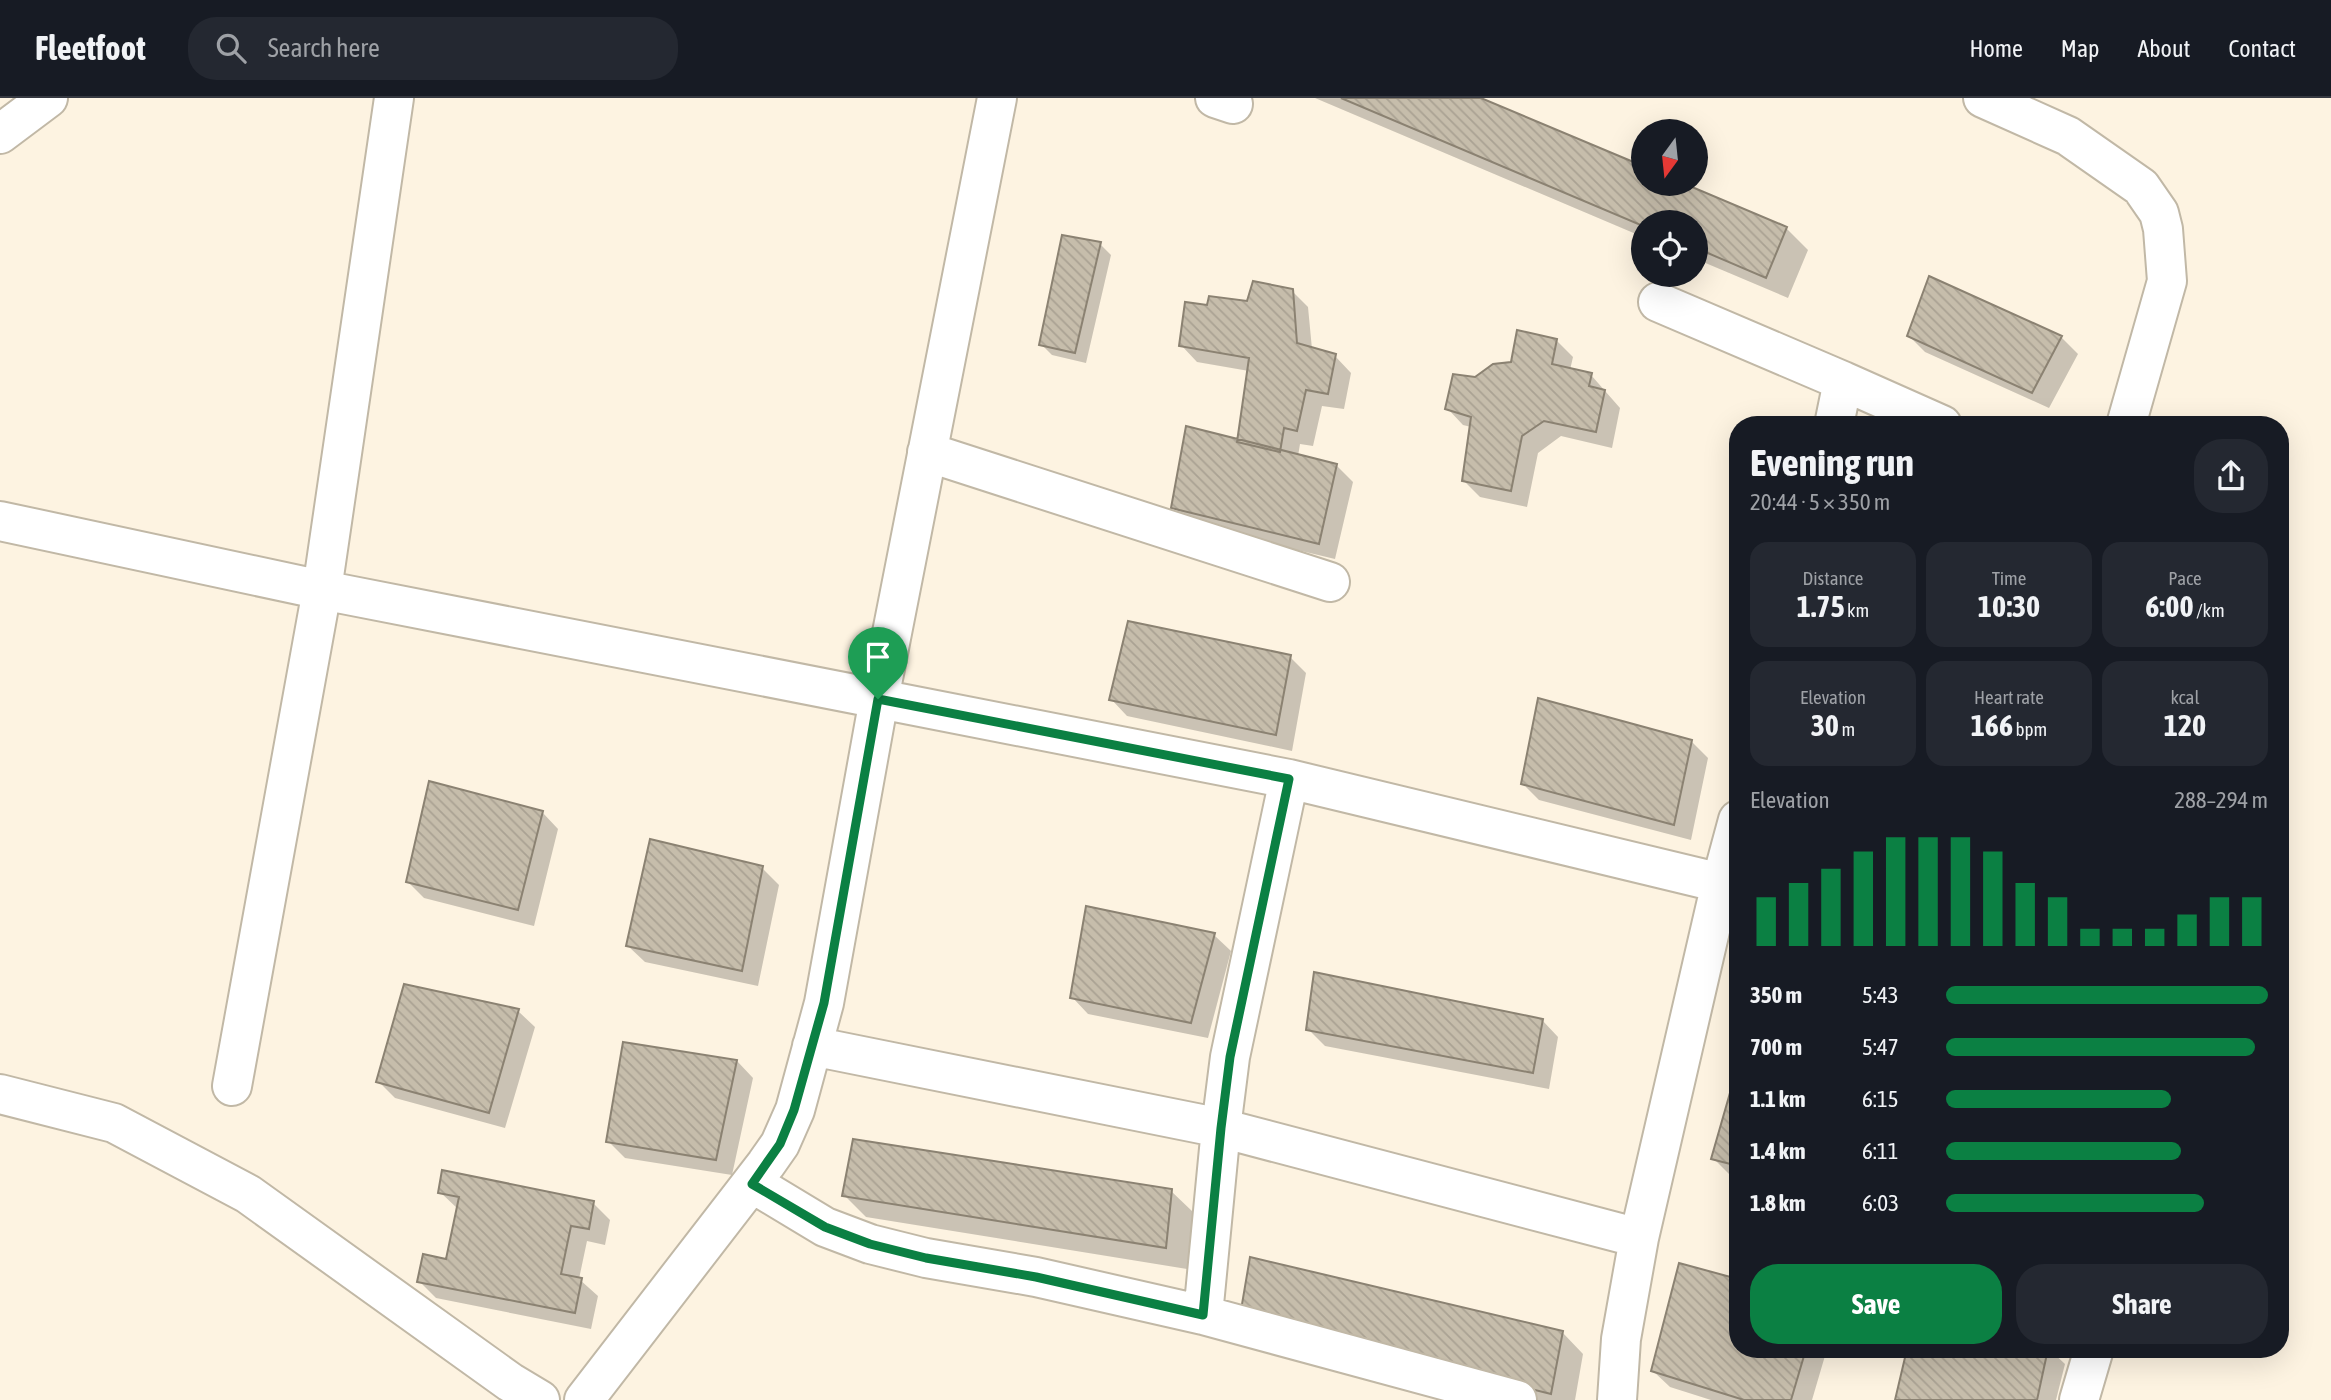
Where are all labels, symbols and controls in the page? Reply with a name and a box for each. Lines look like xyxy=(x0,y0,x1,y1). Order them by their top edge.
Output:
search box xyxy=(188,17,678,80)
text: Fleetfoot xyxy=(35,29,146,67)
icon: search xyxy=(212,29,250,67)
text: Search here xyxy=(268,33,380,63)
text: Home xyxy=(1969,35,2023,62)
text: Map xyxy=(2061,35,2099,62)
text: About xyxy=(2137,35,2190,62)
text: Contact xyxy=(2228,35,2296,62)
north arrow xyxy=(1631,119,1708,196)
map controls xyxy=(1631,119,1708,287)
button: locate xyxy=(1631,210,1708,287)
button: share xyxy=(2194,439,2268,513)
text: Evening run xyxy=(1750,441,1914,484)
text: 20:44 · 5 × 350 m xyxy=(1750,489,1890,515)
text: Distance xyxy=(1803,567,1863,589)
text: Time xyxy=(1992,567,2026,589)
text: Pace xyxy=(2168,567,2202,589)
text: 1.75 xyxy=(1797,589,1844,623)
text: 10:30 xyxy=(1978,589,2040,623)
text: 6:00 xyxy=(2145,589,2194,623)
text: km xyxy=(1844,599,1869,621)
text: /km xyxy=(2194,599,2225,621)
pin xyxy=(848,627,908,699)
icon: arrive xyxy=(859,638,897,676)
text: Elevation xyxy=(1800,686,1866,708)
text: Heart rate xyxy=(1974,686,2044,708)
text: kcal xyxy=(2171,686,2199,708)
text: 30 xyxy=(1811,708,1839,742)
text: 166 xyxy=(1971,708,2013,742)
text: 120 xyxy=(2164,708,2206,742)
text: m xyxy=(1839,718,1855,740)
text: bpm xyxy=(2013,718,2047,740)
text: Elevation xyxy=(1750,787,1830,813)
text: 288–294 m xyxy=(2174,787,2268,813)
text: 350 m xyxy=(1750,982,1802,1008)
text: 5:43 xyxy=(1862,982,1899,1008)
text: 700 m xyxy=(1750,1034,1802,1060)
text: 5:47 xyxy=(1862,1034,1899,1060)
text: 1.1 km xyxy=(1750,1086,1806,1112)
text: 6:15 xyxy=(1862,1086,1899,1112)
text: 1.4 km xyxy=(1750,1138,1806,1164)
text: 6:11 xyxy=(1862,1138,1899,1164)
text: 1.8 km xyxy=(1750,1190,1806,1216)
text: 6:03 xyxy=(1862,1190,1899,1216)
button: Save xyxy=(1750,1264,2002,1344)
button: Share xyxy=(2016,1264,2268,1344)

